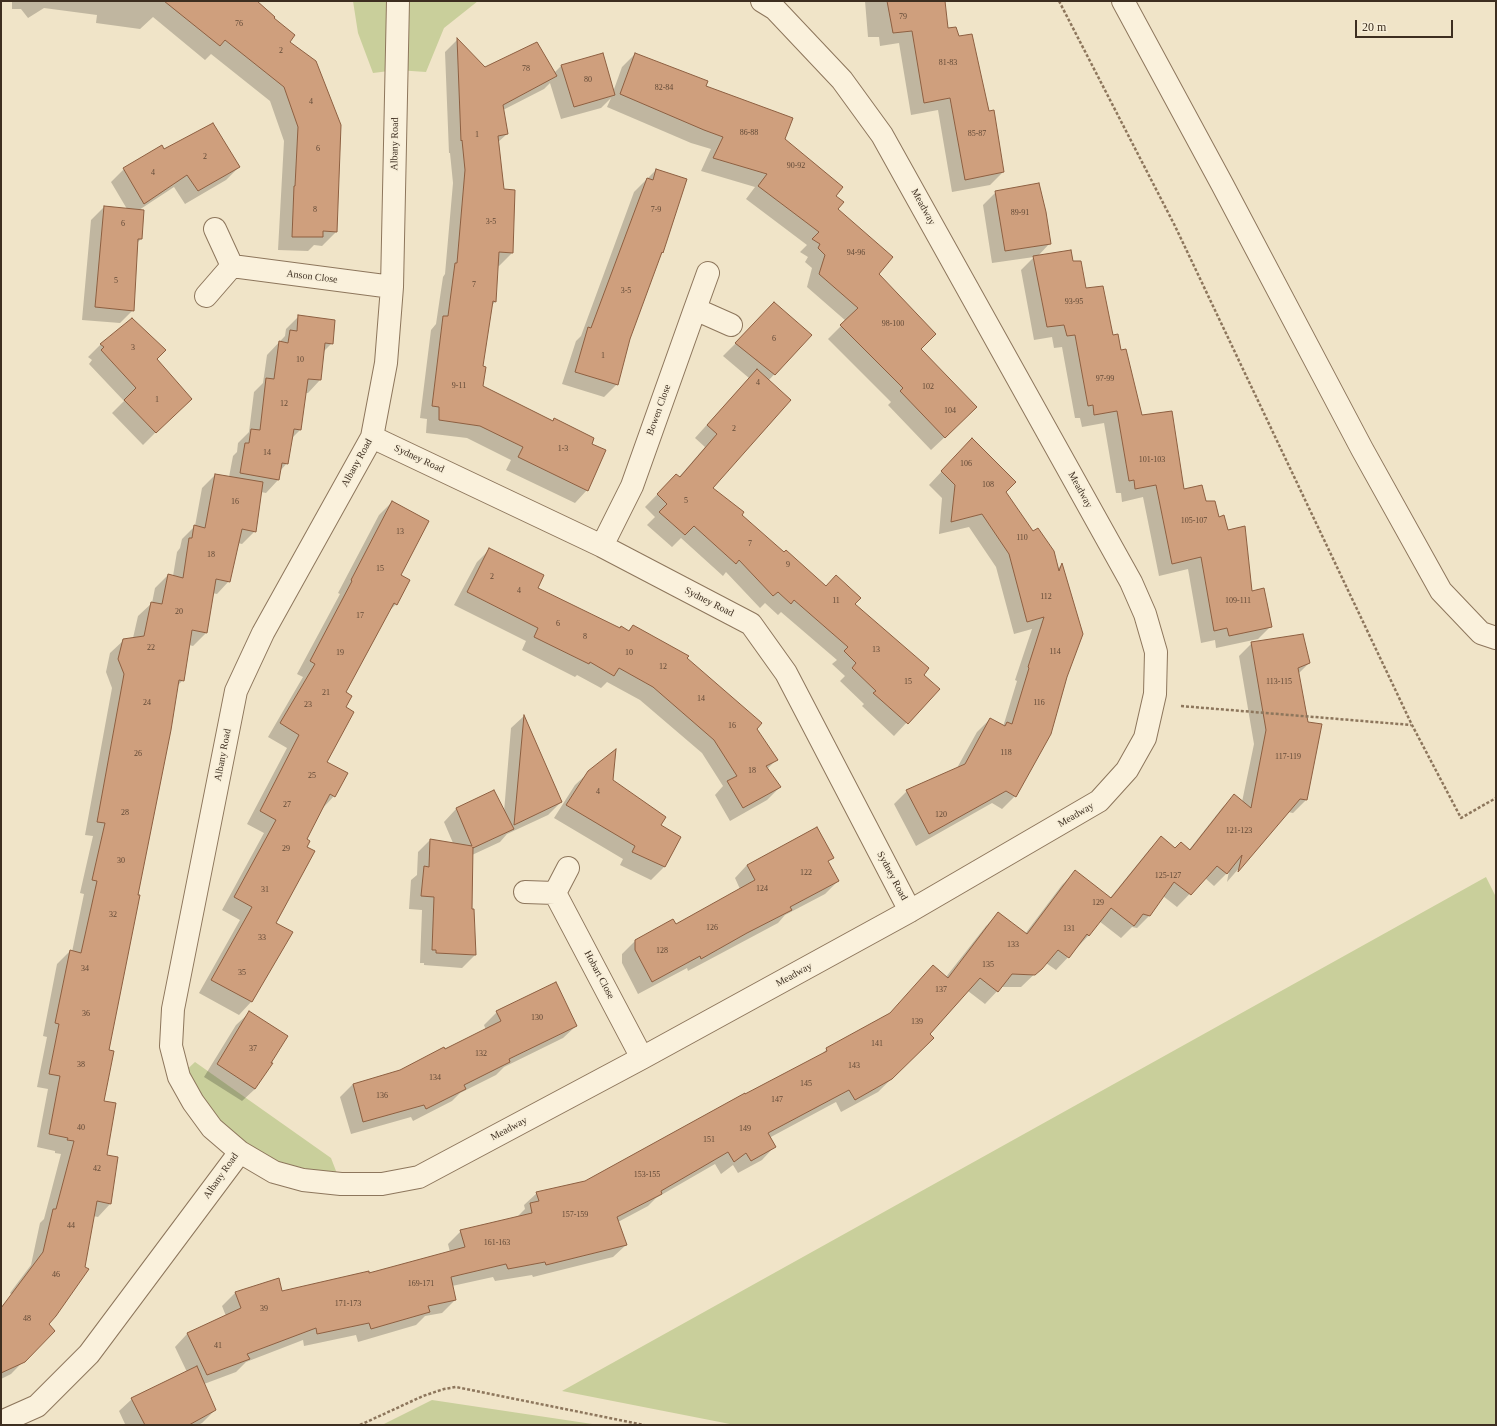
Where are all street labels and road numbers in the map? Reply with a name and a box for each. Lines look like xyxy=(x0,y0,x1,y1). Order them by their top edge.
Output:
street label: Albany Road xyxy=(389,117,401,171)
street label: Meadway xyxy=(908,187,938,227)
street label: Anson Close xyxy=(286,268,338,286)
street label: Bowen Close xyxy=(644,383,674,437)
street label: Albany Road xyxy=(339,437,375,489)
street label: Sydney Road xyxy=(392,442,446,476)
street label: Meadway xyxy=(1065,470,1095,510)
street label: Sydney Road xyxy=(682,584,736,620)
street label: Albany Road xyxy=(212,728,234,782)
street label: Meadway xyxy=(1056,800,1096,830)
street label: Sydney Road xyxy=(874,850,910,902)
street label: Hobart Close xyxy=(581,949,617,1001)
street label: Meadway xyxy=(774,960,814,990)
street label: Meadway xyxy=(489,1114,529,1144)
street label: Albany Road xyxy=(201,1151,241,1201)

